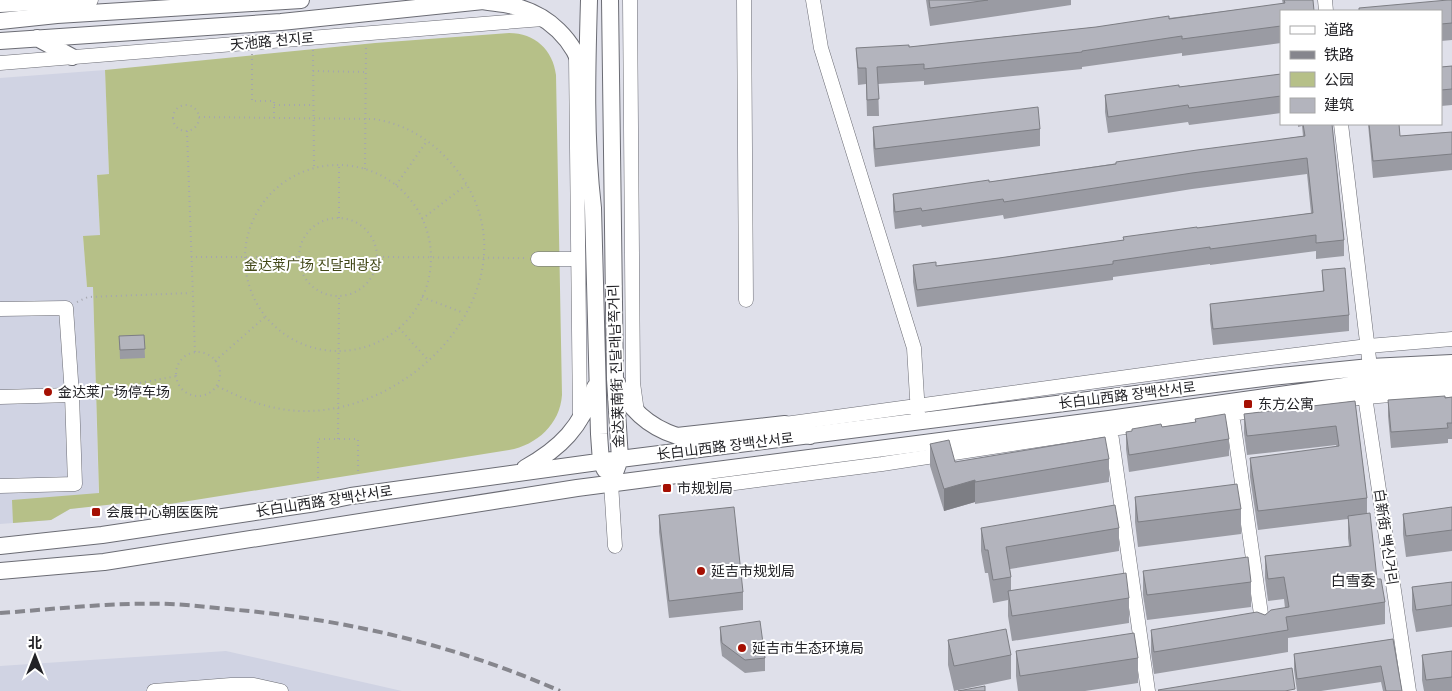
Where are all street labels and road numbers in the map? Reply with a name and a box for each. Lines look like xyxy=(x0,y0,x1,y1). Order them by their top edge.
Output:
street label: 天池路 천지로 xyxy=(229,28,315,54)
street label: 金达莱南街 진달래남쪽거리 xyxy=(604,284,628,448)
street label: 长白山西路 장백산서로 xyxy=(1057,378,1197,412)
street label: 长白山西路 장백산서로 xyxy=(655,429,795,463)
street label: 长白山西路 장백산서로 xyxy=(254,481,394,521)
street label: 白新街 백신거리 xyxy=(1370,488,1402,586)

